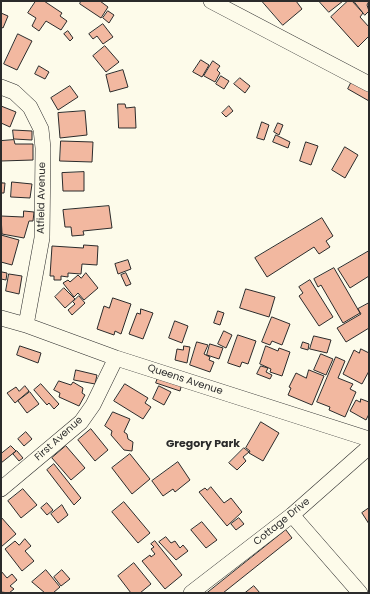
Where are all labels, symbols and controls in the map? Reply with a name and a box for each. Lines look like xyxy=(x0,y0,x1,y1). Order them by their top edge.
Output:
street label: Atfield Avenue xyxy=(35,162,49,234)
street label: Queens Avenue xyxy=(146,362,224,398)
street label: First Avenue xyxy=(33,414,85,464)
district label: Gregory Park xyxy=(166,437,240,451)
street label: Cottage Drive xyxy=(251,496,313,548)

